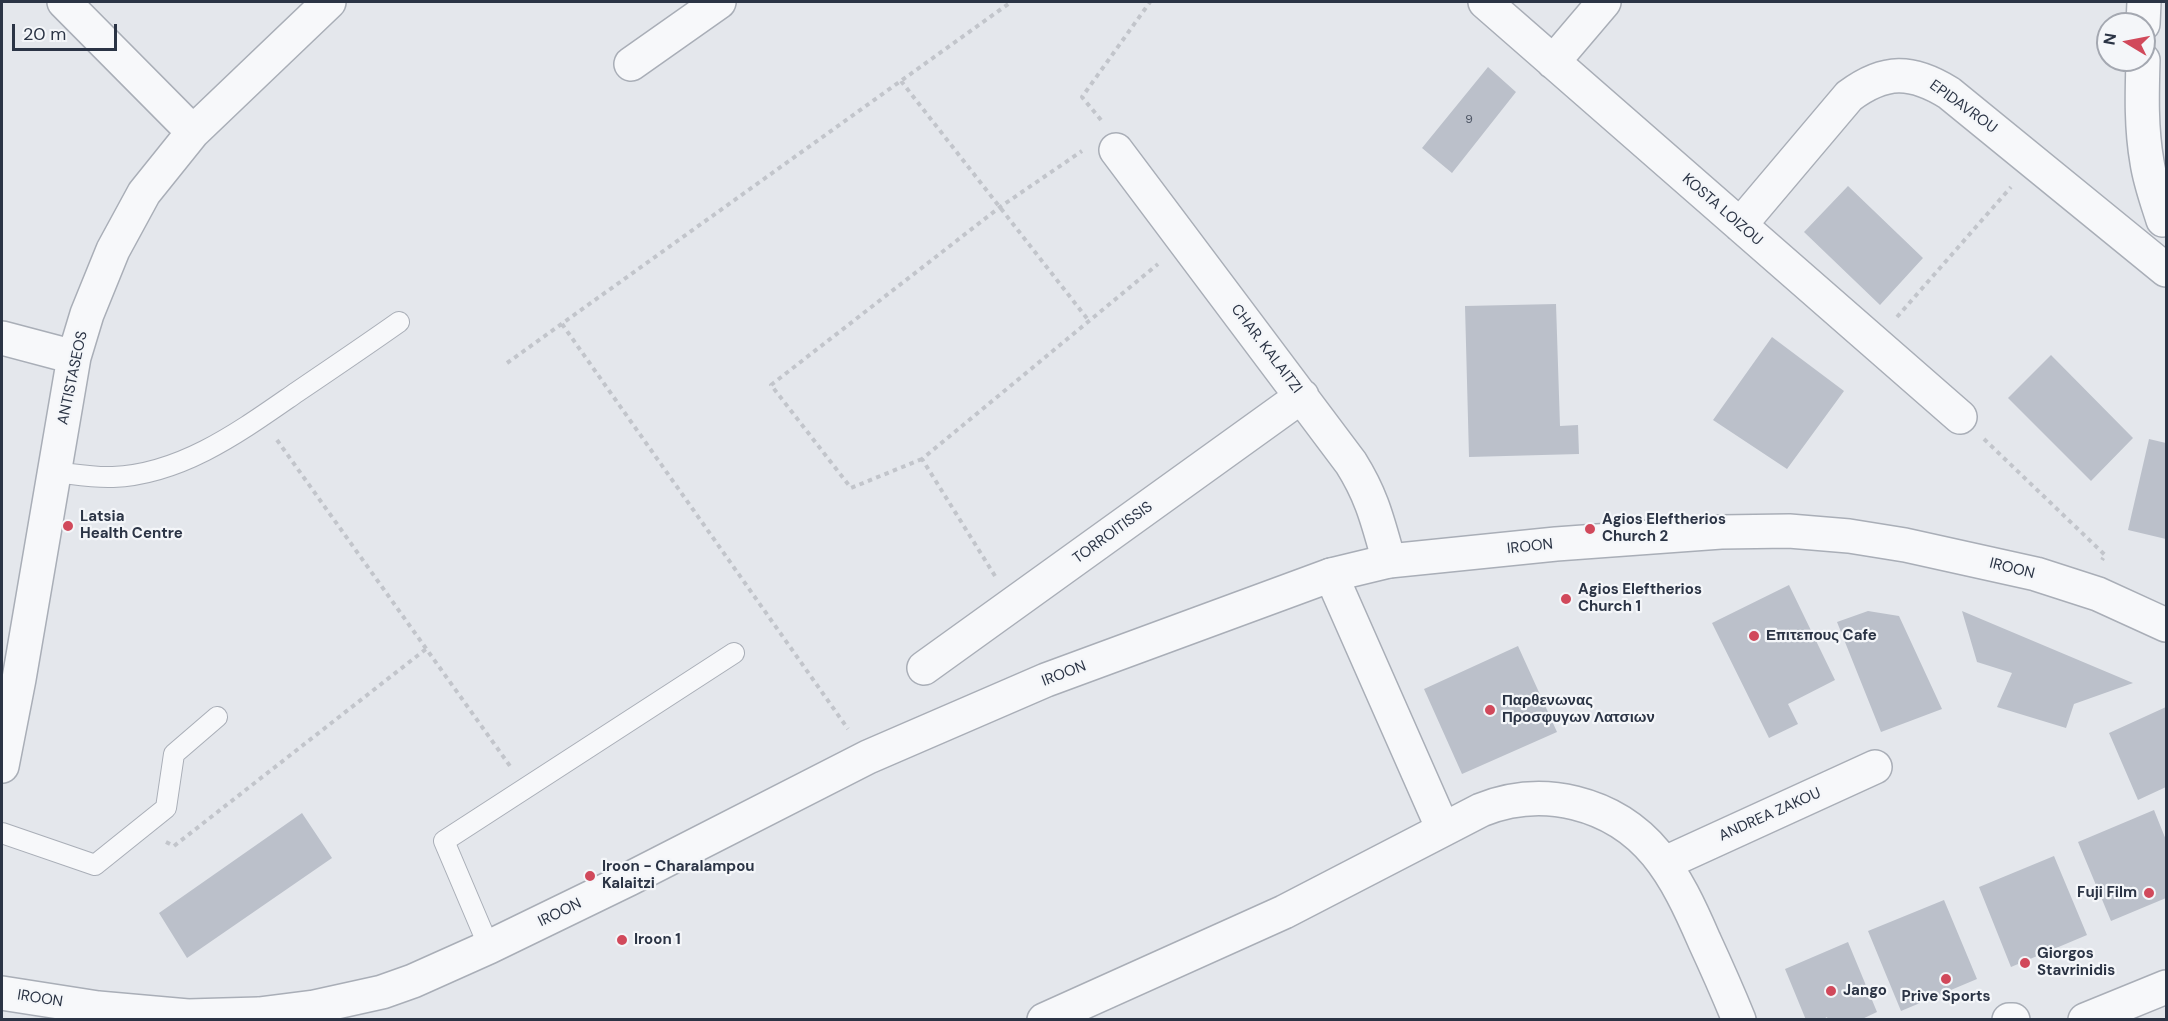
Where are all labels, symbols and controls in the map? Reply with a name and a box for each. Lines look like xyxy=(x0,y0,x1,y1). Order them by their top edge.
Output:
scale bar xyxy=(15,12,120,50)
north arrow xyxy=(2096,12,2156,72)
text: 20 m xyxy=(23,22,66,46)
text: N xyxy=(2098,32,2121,47)
street label: EPIDAVROU xyxy=(1926,76,2000,138)
house number: 9 xyxy=(1465,113,1473,127)
street label: KOSTA LOIZOU xyxy=(1678,170,1766,250)
street label: CHAR. KALAITZI xyxy=(1227,301,1305,397)
street label: ANTISTASEOS xyxy=(54,329,92,427)
street label: TORROITISSIS xyxy=(1070,498,1156,568)
place label: Latsia Health Centre xyxy=(80,508,183,543)
place label: Agios Eleftherios Church 2 xyxy=(1602,511,1726,546)
marker: Latsia Health Centre xyxy=(61,519,75,533)
marker: Agios Eleftherios Church 2 xyxy=(1583,522,1597,536)
street label: IROON xyxy=(1506,536,1554,558)
street label: IROON xyxy=(1988,555,2036,583)
place label: Agios Eleftherios Church 1 xyxy=(1578,581,1702,616)
marker: Agios Eleftherios Church 1 xyxy=(1559,592,1573,606)
place label: Επιτεπους Cafe xyxy=(1766,627,1877,645)
marker: Επιτεπους Cafe xyxy=(1747,629,1761,643)
street label: IROON xyxy=(1039,657,1089,691)
place label: Παρθενωνας Προσφυγων Λατσιων xyxy=(1502,692,1655,727)
marker: Παρθενωνας Προσφυγων Λατσιων xyxy=(1483,703,1497,717)
street label: ANDREA ZAKOU xyxy=(1716,784,1824,846)
place label: Iroon - Charalampou Kalaitzi xyxy=(602,858,755,893)
marker: Iroon - Charalampou Kalaitzi xyxy=(583,869,597,883)
place label: Fuji Film xyxy=(2077,884,2137,902)
marker: Fuji Film xyxy=(2142,886,2156,900)
street label: IROON xyxy=(535,895,585,931)
place label: Iroon 1 xyxy=(634,931,681,949)
marker: Iroon 1 xyxy=(615,933,629,947)
place label: Giorgos Stavrinidis xyxy=(2037,945,2115,980)
marker: Giorgos Stavrinidis xyxy=(2018,956,2032,970)
marker: Prive Sports xyxy=(1939,972,1953,986)
place label: Jango xyxy=(1843,982,1887,1000)
marker: Jango xyxy=(1824,984,1838,998)
street label: IROON xyxy=(16,987,64,1011)
place label: Prive Sports xyxy=(1902,988,1990,1006)

